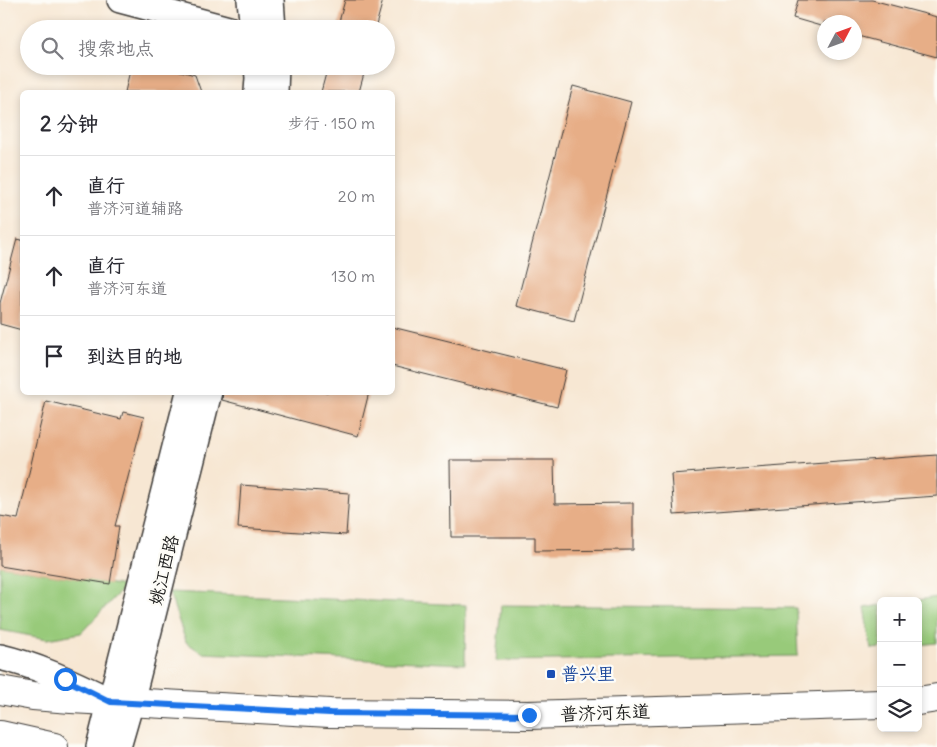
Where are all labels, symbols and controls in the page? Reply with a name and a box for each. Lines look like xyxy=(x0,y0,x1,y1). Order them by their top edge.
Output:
north arrow xyxy=(817,15,862,60)
search box xyxy=(20,20,395,75)
icon: search xyxy=(38,34,66,62)
text: 搜索地点 xyxy=(78,36,154,60)
text: 2 分钟 xyxy=(40,110,99,137)
text: 步行 · 150 m xyxy=(288,113,375,133)
text: 直行 xyxy=(87,173,125,197)
icon: ahead xyxy=(40,182,68,210)
text: 20 m xyxy=(338,186,375,206)
text: 普济河道辅路 xyxy=(87,198,183,218)
text: 直行 xyxy=(87,253,125,277)
icon: ahead xyxy=(40,262,68,290)
text: 130 m xyxy=(331,266,375,286)
text: 普济河东道 xyxy=(87,278,167,298)
icon: arrive xyxy=(40,342,68,370)
text: 到达目的地 xyxy=(87,344,182,368)
street label: 姚江西路 xyxy=(144,532,183,608)
map controls xyxy=(877,597,922,732)
button: + xyxy=(877,597,922,642)
button: − xyxy=(877,642,922,687)
place label: 普兴里 xyxy=(561,662,615,685)
route start xyxy=(54,668,77,691)
marker: 普兴里 xyxy=(545,668,557,680)
button: layers xyxy=(877,687,922,732)
street label: 普济河东道 xyxy=(560,699,650,726)
route end xyxy=(518,704,541,727)

